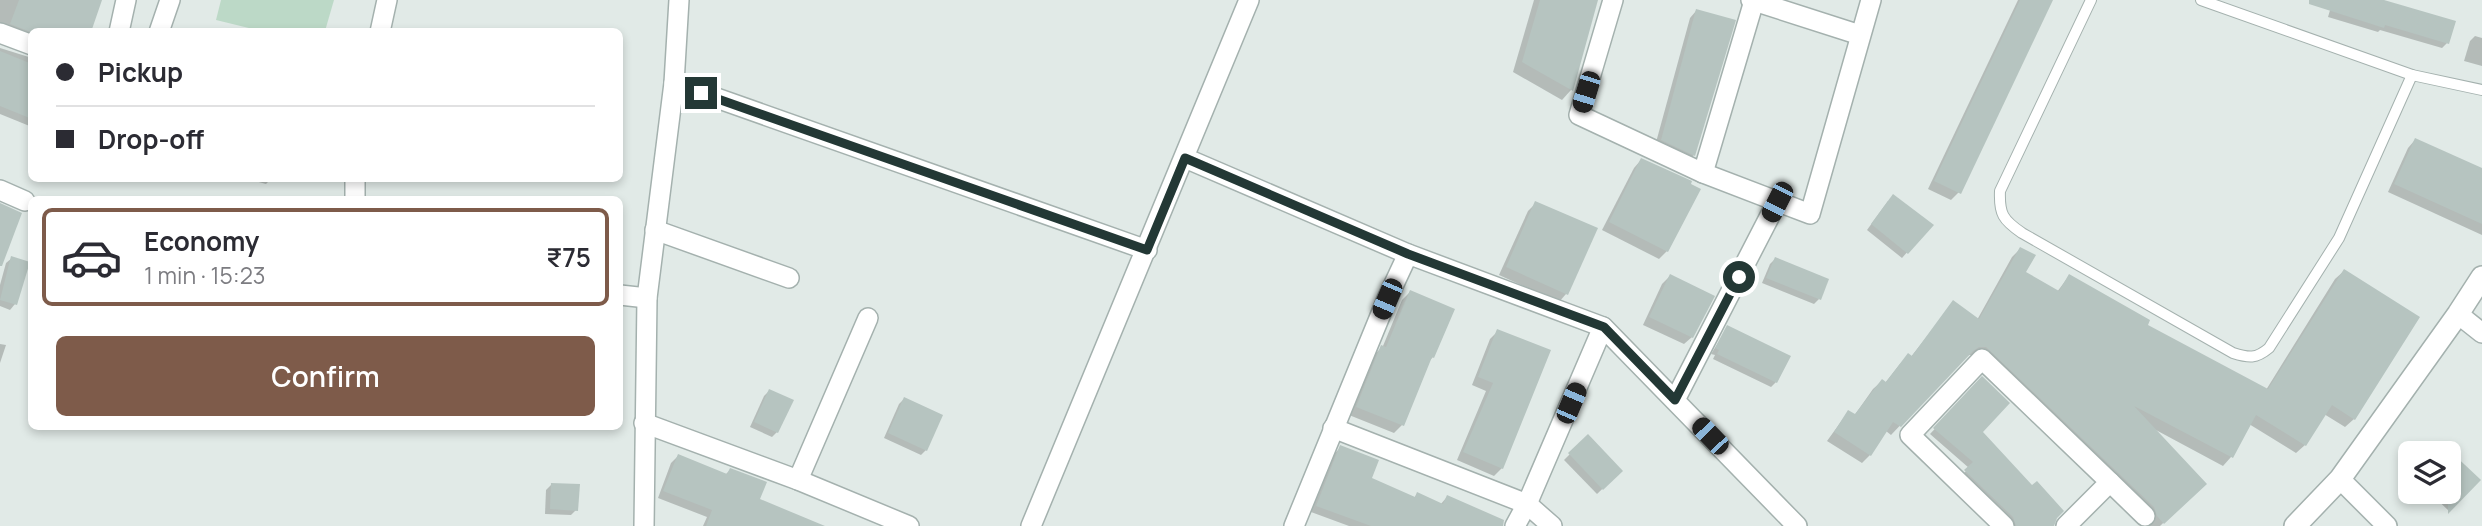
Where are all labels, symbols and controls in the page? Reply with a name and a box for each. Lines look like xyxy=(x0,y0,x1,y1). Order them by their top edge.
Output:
text: Pickup xyxy=(98,54,183,90)
car xyxy=(1570,69,1603,115)
route end xyxy=(685,77,717,109)
text: Drop-off xyxy=(98,121,204,157)
car xyxy=(1759,179,1796,225)
text: Economy xyxy=(144,223,259,259)
icon: car xyxy=(60,226,123,289)
text: ₹75 xyxy=(546,239,591,275)
text: 1 min · 15:23 xyxy=(144,259,265,291)
route start xyxy=(1723,261,1755,293)
car xyxy=(1370,276,1405,322)
button: Confirm xyxy=(56,336,595,416)
car xyxy=(1554,380,1589,426)
car xyxy=(1688,414,1733,458)
map controls xyxy=(2398,441,2461,504)
button: layers xyxy=(2398,441,2461,504)

